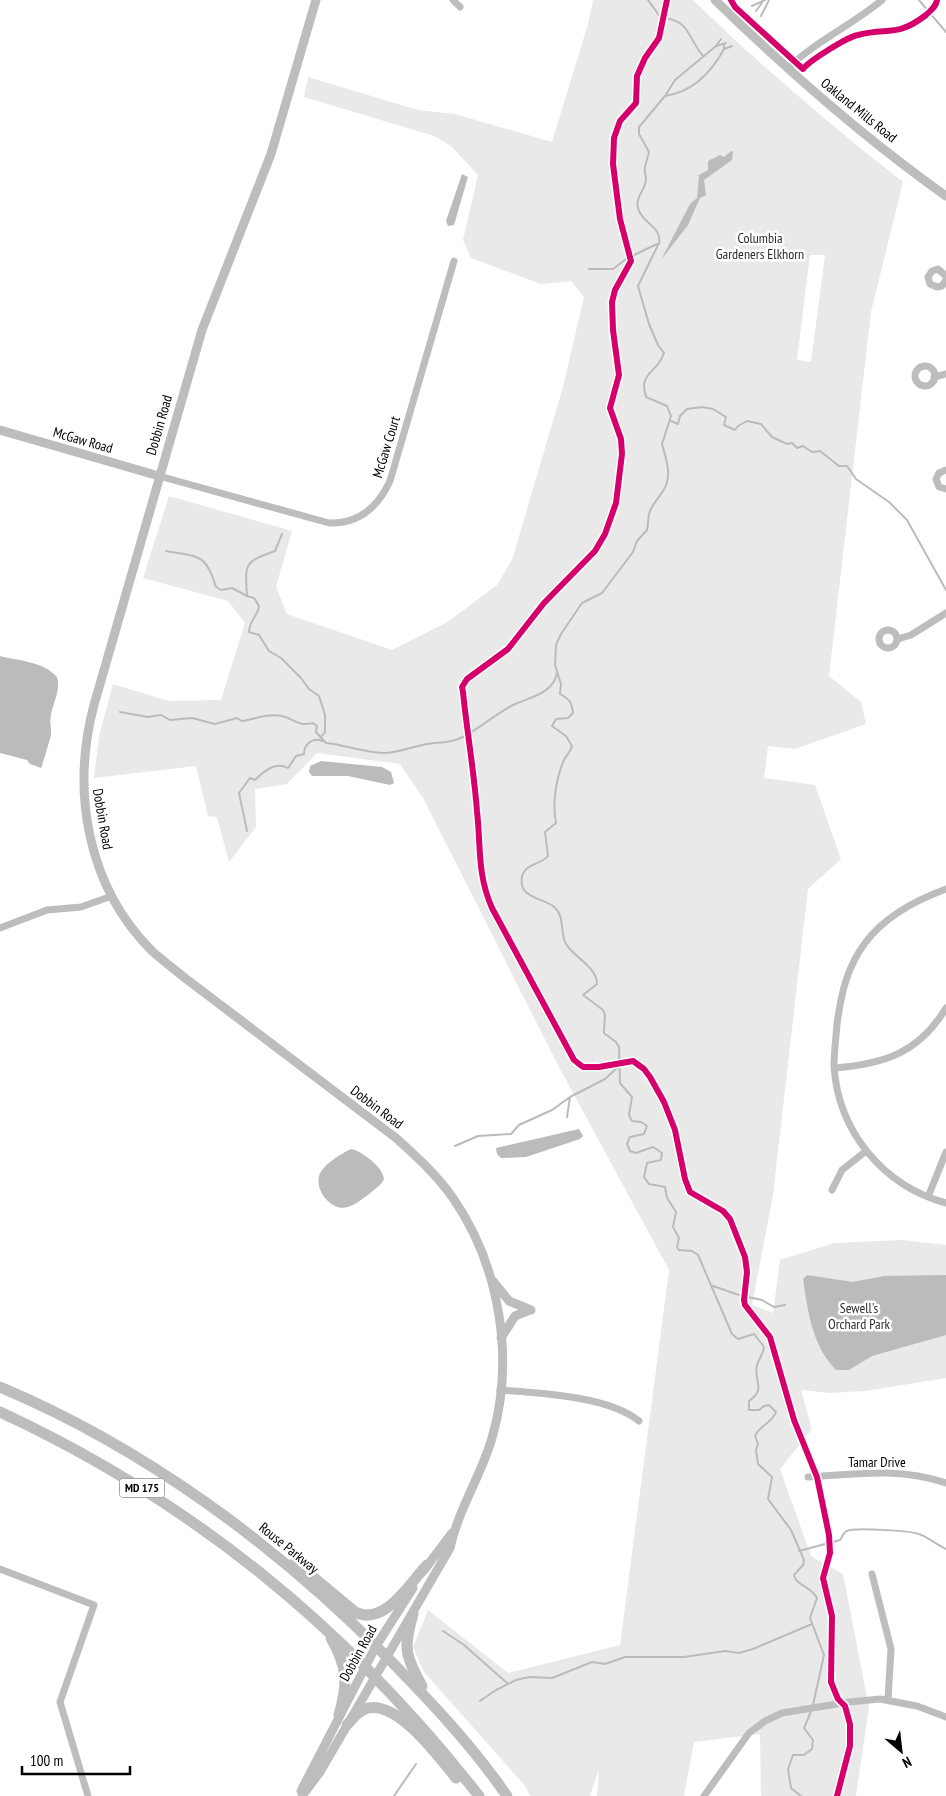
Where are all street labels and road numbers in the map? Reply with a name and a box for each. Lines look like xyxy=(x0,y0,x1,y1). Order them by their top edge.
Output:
street label: Oakland Mills Road xyxy=(817,74,901,146)
street label: Dobbin Road xyxy=(142,393,176,457)
street label: McGaw Court xyxy=(368,414,404,480)
street label: McGaw Road xyxy=(51,423,115,457)
street label: Dobbin Road xyxy=(89,787,117,851)
street label: Dobbin Road xyxy=(347,1081,407,1133)
street label: Tamar Drive xyxy=(848,1453,906,1471)
road number: MD 175 xyxy=(120,1479,164,1498)
street label: Rouse Parkway xyxy=(255,1518,323,1578)
street label: Dobbin Road xyxy=(335,1622,381,1684)

